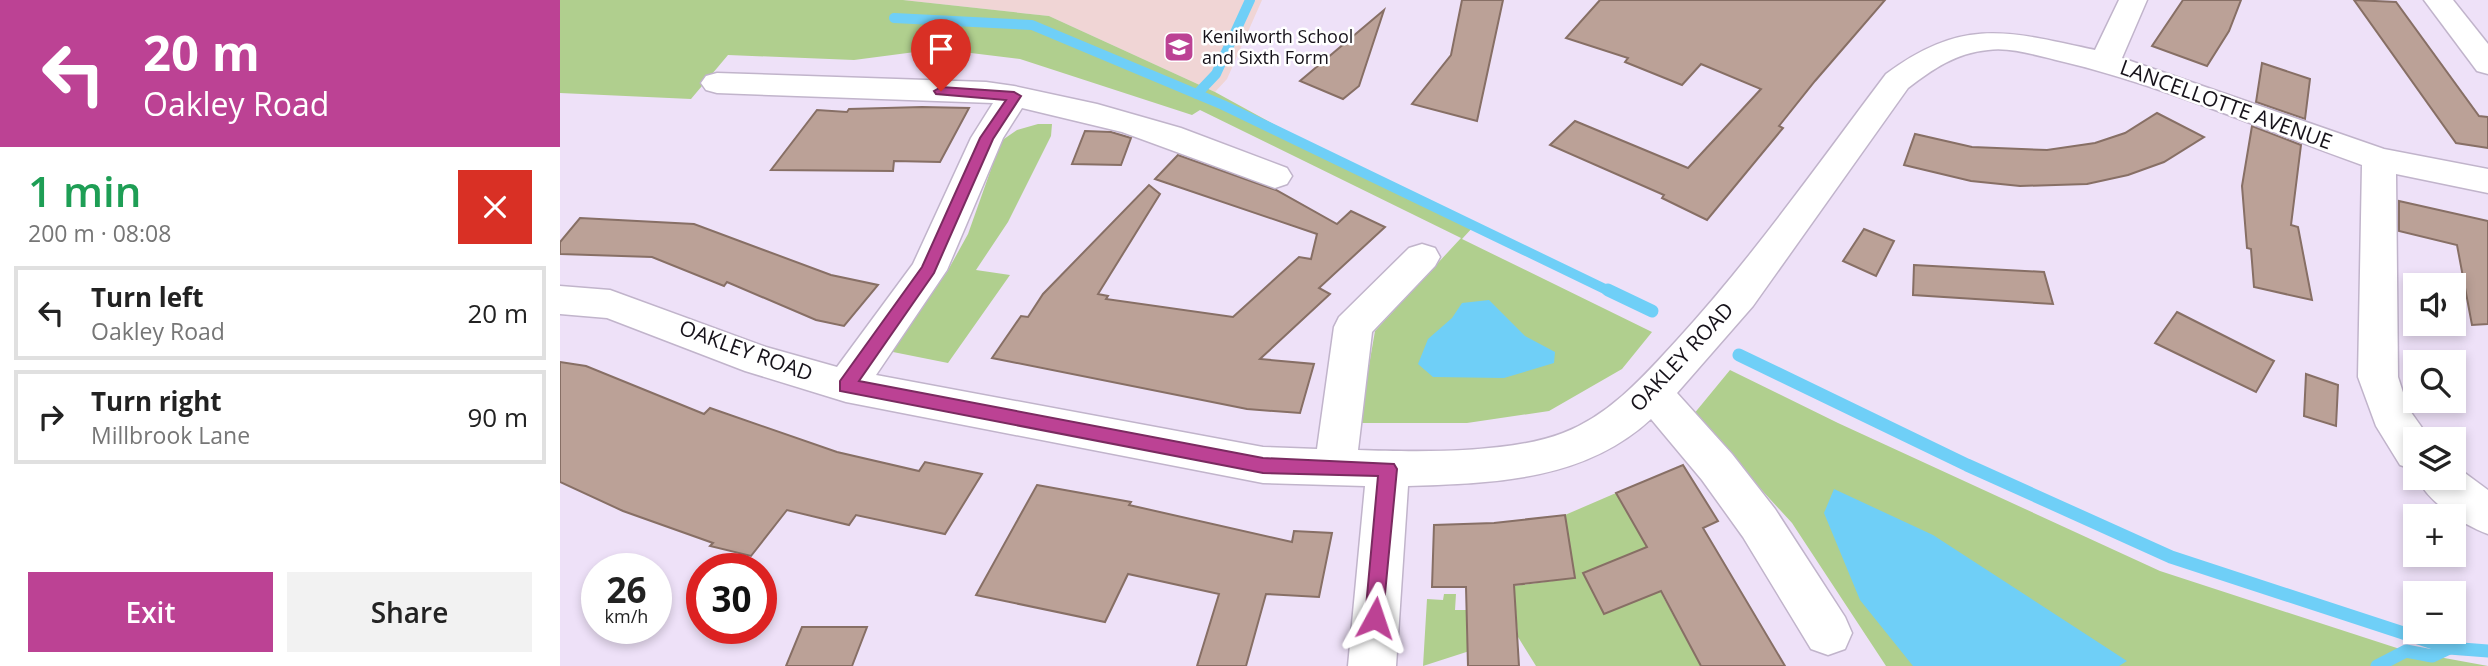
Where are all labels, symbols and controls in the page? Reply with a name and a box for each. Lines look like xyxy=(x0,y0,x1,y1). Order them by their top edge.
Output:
text: 20 m xyxy=(143,19,260,85)
pin xyxy=(911,19,971,91)
place label: Kenilworth School and Sixth Form xyxy=(1202,24,1353,69)
icon: left xyxy=(28,28,119,119)
icon: arrive xyxy=(922,30,960,68)
school or university icon: Kenilworth School and Sixth Form xyxy=(1162,30,1196,64)
street label: LANCELLOTTE AVENUE xyxy=(2116,53,2336,155)
text: Oakley Road xyxy=(143,82,329,125)
text: 1 min xyxy=(28,162,141,219)
button: close xyxy=(458,170,532,244)
text: 200 m · 08:08 xyxy=(28,217,171,249)
map controls xyxy=(2403,273,2466,644)
button: sound xyxy=(2403,273,2466,336)
text: Turn left xyxy=(91,279,203,315)
icon: left xyxy=(32,294,70,332)
text: 20 m xyxy=(467,295,528,331)
street label: OAKLEY ROAD xyxy=(1623,296,1739,417)
street label: OAKLEY ROAD xyxy=(676,313,817,387)
text: Oakley Road xyxy=(91,315,225,347)
button: search xyxy=(2403,350,2466,413)
text: Turn right xyxy=(91,383,222,419)
icon: right xyxy=(32,398,70,436)
text: 90 m xyxy=(467,399,528,435)
text: Millbrook Lane xyxy=(91,419,250,451)
button: layers xyxy=(2403,427,2466,490)
button: + xyxy=(2403,504,2466,567)
speed limit sign: 30 xyxy=(686,553,777,644)
text: 26 xyxy=(606,566,647,613)
button: Exit xyxy=(28,572,273,652)
button: Share xyxy=(287,572,532,652)
position arrow xyxy=(1338,581,1412,655)
button: − xyxy=(2403,581,2466,644)
text: km/h xyxy=(605,604,648,628)

